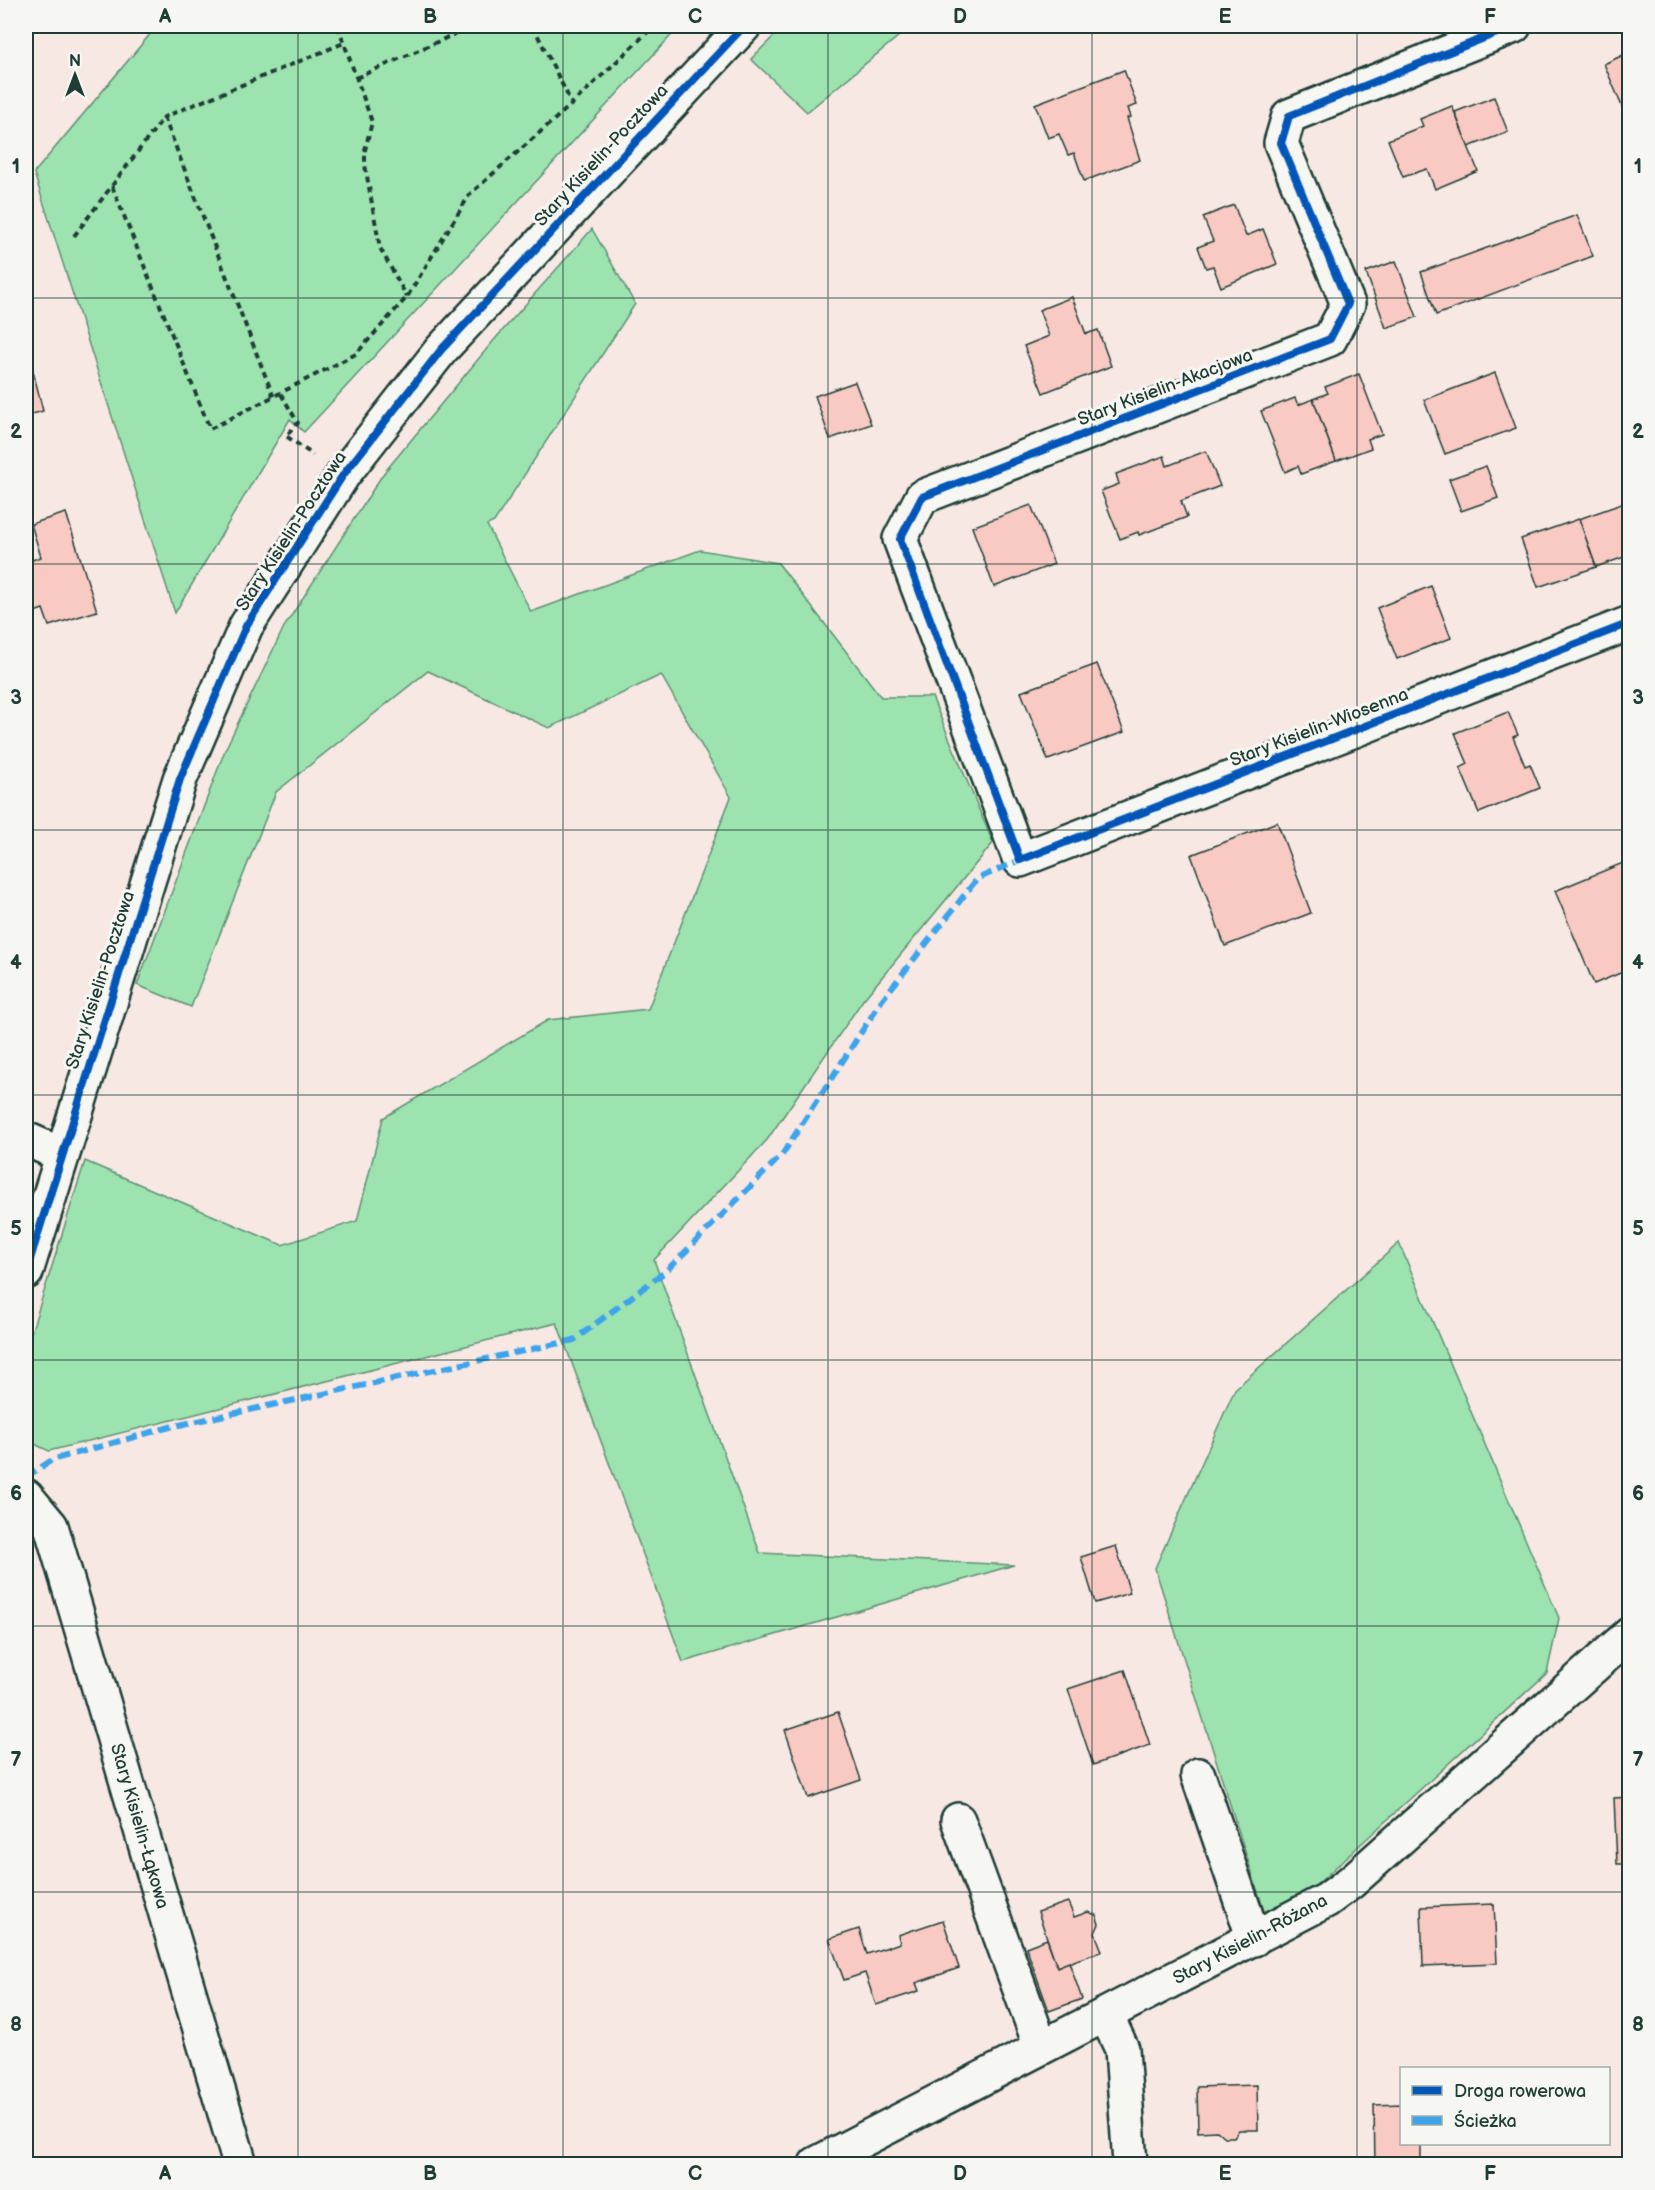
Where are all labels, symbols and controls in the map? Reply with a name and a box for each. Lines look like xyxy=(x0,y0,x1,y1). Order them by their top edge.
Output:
text: A xyxy=(158,5,172,29)
text: B xyxy=(423,5,437,29)
text: C xyxy=(688,5,702,29)
text: D xyxy=(953,5,967,29)
text: E xyxy=(1219,5,1232,29)
text: F xyxy=(1484,5,1496,29)
north arrow xyxy=(45,45,105,105)
text: N xyxy=(69,52,81,71)
street label: Stary Kisielin-Pocztowa xyxy=(530,80,673,231)
text: 1 xyxy=(12,155,20,179)
text: 1 xyxy=(1634,155,1642,179)
street label: Stary Kisielin-Akacjowa xyxy=(1075,344,1256,431)
text: 2 xyxy=(10,420,22,444)
text: 2 xyxy=(1632,420,1644,444)
street label: Stary Kisielin-Pocztowa xyxy=(232,448,351,615)
street label: Stary Kisielin-Wiosenna xyxy=(1227,684,1411,771)
text: 3 xyxy=(10,686,22,710)
text: 3 xyxy=(1632,686,1644,710)
street label: Stary Kisielin-Pocztowa xyxy=(62,888,139,1072)
text: 4 xyxy=(10,951,22,975)
text: 4 xyxy=(1632,951,1644,975)
text: 5 xyxy=(10,1217,22,1241)
text: 5 xyxy=(1632,1217,1644,1241)
text: 6 xyxy=(10,1482,22,1506)
text: 6 xyxy=(1632,1482,1644,1506)
street label: Stary Kisielin-Łąkowa xyxy=(106,1741,173,1911)
text: 7 xyxy=(10,1748,22,1772)
text: 7 xyxy=(1632,1748,1644,1772)
street label: Stary Kisielin-Różana xyxy=(1169,1890,1331,1989)
text: 8 xyxy=(10,2013,22,2037)
text: 8 xyxy=(1632,2013,1644,2037)
legend xyxy=(1400,2067,1610,2145)
text: Droga rowerowa xyxy=(1454,2081,1586,2102)
text: Ścieżka xyxy=(1454,2109,1517,2132)
text: A xyxy=(158,2162,172,2186)
text: B xyxy=(423,2162,437,2186)
text: C xyxy=(688,2162,702,2186)
text: D xyxy=(953,2162,967,2186)
text: E xyxy=(1219,2162,1232,2186)
text: F xyxy=(1484,2162,1496,2186)

